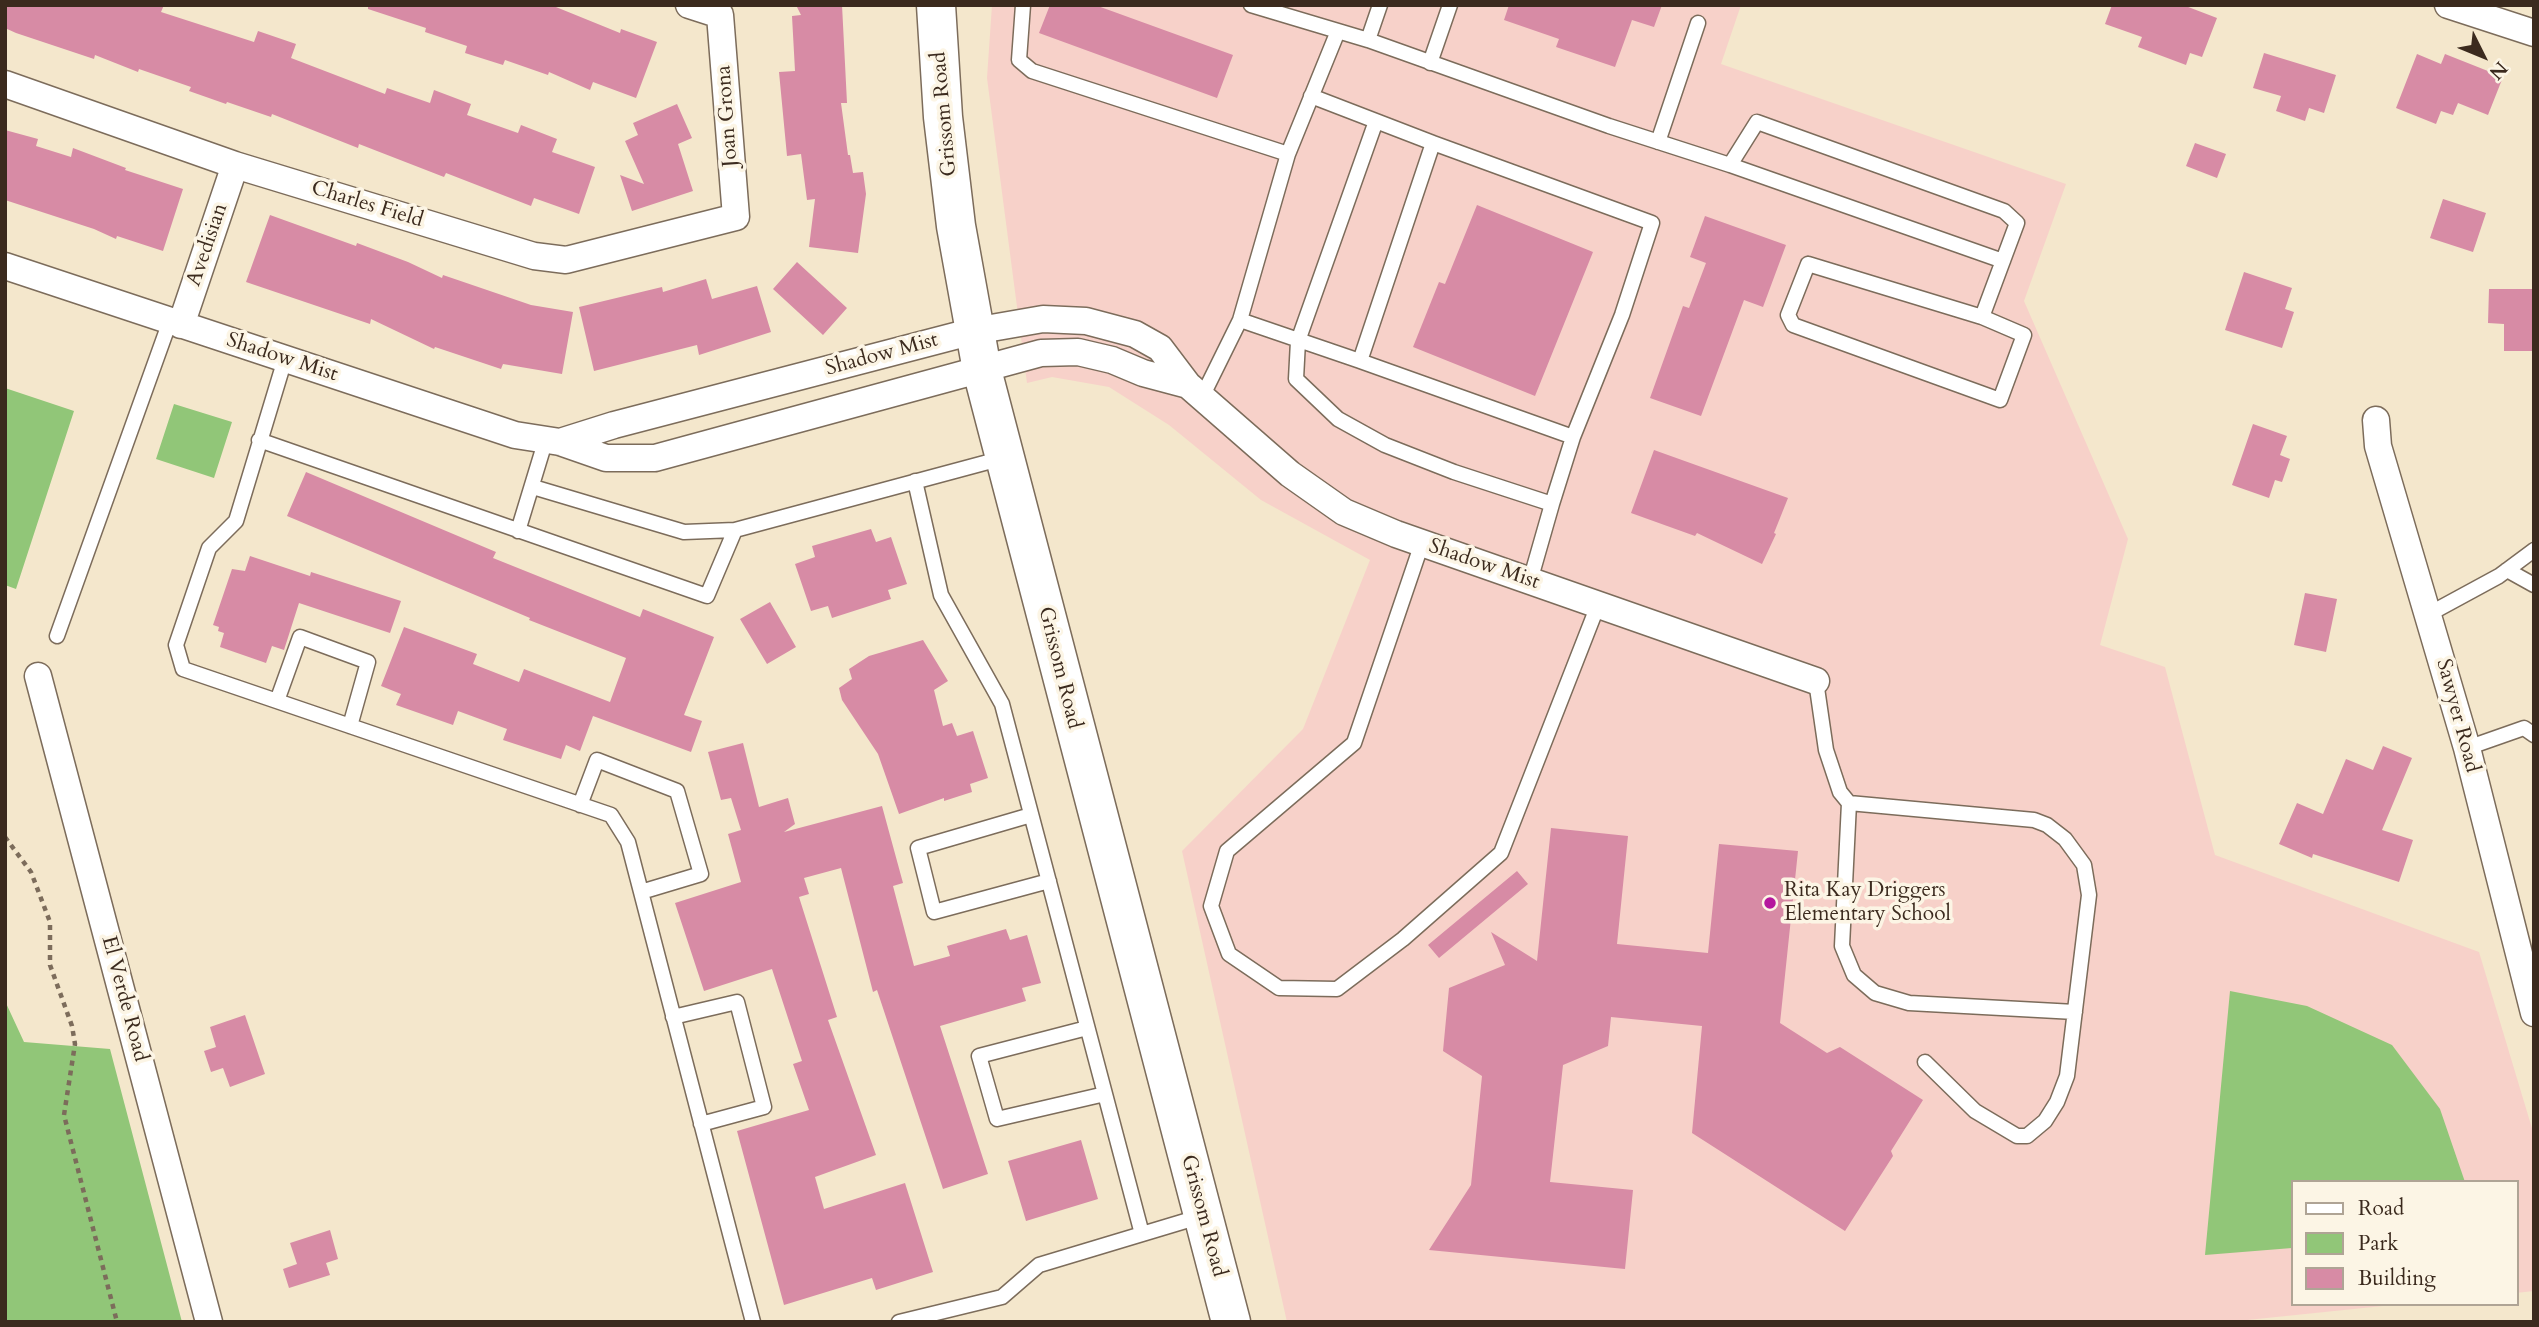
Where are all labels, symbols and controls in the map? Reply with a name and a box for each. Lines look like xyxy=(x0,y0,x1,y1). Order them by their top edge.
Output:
north arrow xyxy=(2448,21,2518,91)
street label: Grissom Road xyxy=(927,51,963,177)
text: N xyxy=(2483,55,2513,85)
street label: Joan Grona xyxy=(712,64,744,168)
street label: Charles Field xyxy=(308,176,426,234)
street label: Avedisian xyxy=(182,200,234,290)
street label: Shadow Mist xyxy=(223,328,341,388)
street label: Shadow Mist xyxy=(823,328,941,382)
street label: Shadow Mist xyxy=(1425,534,1543,596)
street label: Grissom Road xyxy=(1032,604,1086,732)
street label: Sawyer Road xyxy=(2430,656,2484,776)
place label: Rita Kay Driggers Elementary School xyxy=(1784,878,1951,928)
marker: Rita Kay Driggers Elementary School xyxy=(1762,895,1778,911)
street label: El Verde Road xyxy=(95,933,153,1065)
street label: Grissom Road xyxy=(1175,1152,1231,1280)
legend xyxy=(2290,1180,2518,1306)
text: Road xyxy=(2358,1194,2404,1223)
text: Park xyxy=(2358,1229,2398,1258)
text: Building xyxy=(2358,1264,2436,1293)

